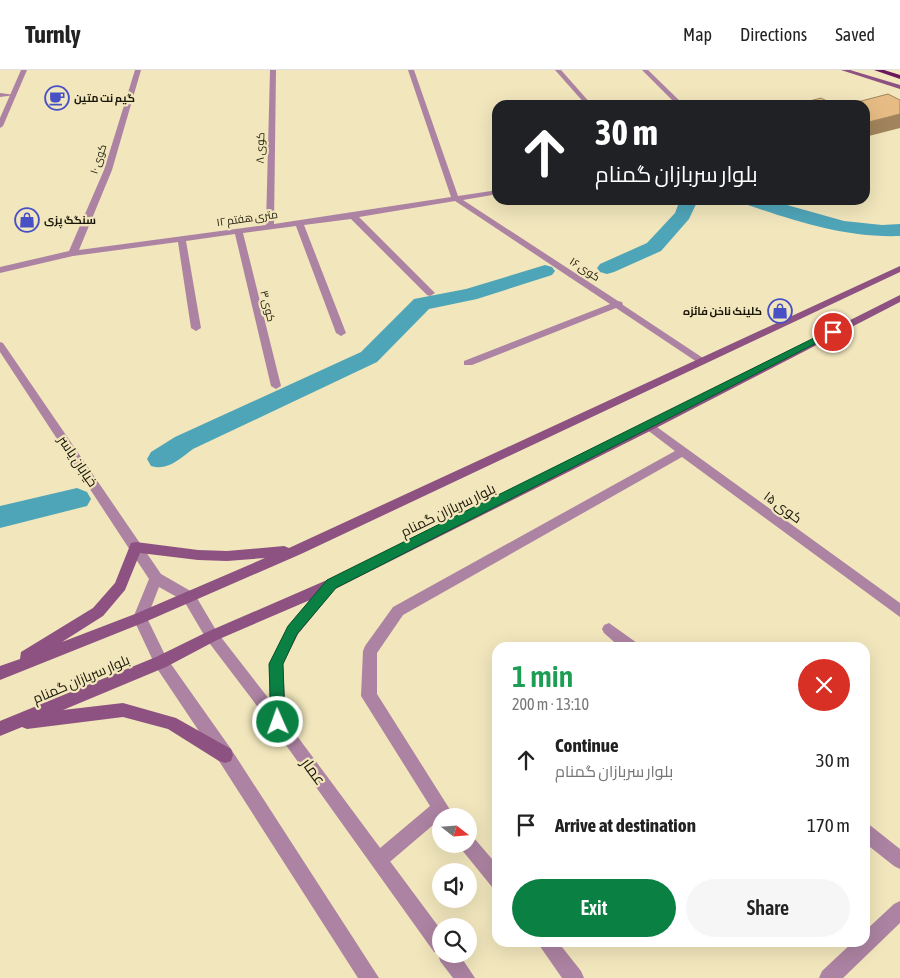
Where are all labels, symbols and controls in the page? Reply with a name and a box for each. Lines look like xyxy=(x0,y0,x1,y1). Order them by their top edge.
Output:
text: Turnly xyxy=(25,21,81,48)
text: Map xyxy=(683,24,712,45)
text: Directions xyxy=(740,24,807,45)
text: Saved xyxy=(835,24,875,45)
cafe icon: گیم نت متین xyxy=(44,85,70,111)
place label: گیم نت متین xyxy=(74,92,135,106)
text: 30 m xyxy=(595,112,658,152)
icon: ahead xyxy=(512,120,577,185)
street label: کوی ۸ xyxy=(254,132,267,164)
street label: کوی ۱۰ xyxy=(88,142,109,176)
text: بلوار سربازان گمنام xyxy=(595,161,758,187)
shop icon: سنگگ پزی xyxy=(14,207,40,233)
street label: ۱۲ متری هفتم xyxy=(215,208,279,230)
place label: سنگگ پزی xyxy=(44,214,96,229)
street label: کوی ۱۶ xyxy=(567,255,602,284)
street label: کوی ۳ xyxy=(257,289,278,323)
shop icon: کلینک ناخن فائزه xyxy=(767,298,793,324)
place label: کلینک ناخن فائزه xyxy=(683,305,762,318)
pin xyxy=(812,311,854,353)
icon: arrive xyxy=(819,318,847,346)
street label: خیابان یاسر xyxy=(54,431,101,490)
street label: بلوار سربازان گمنام xyxy=(398,480,499,542)
street label: کوی ۱۵ xyxy=(761,488,805,526)
street label: بلوار سربازان گمنام xyxy=(30,651,133,708)
text: 1 min xyxy=(512,659,573,693)
button: close xyxy=(798,659,850,711)
position arrow xyxy=(251,695,303,747)
text: 200 m · 13:10 xyxy=(512,695,589,713)
text: Continue xyxy=(555,734,619,756)
icon: ahead xyxy=(512,746,540,774)
text: 30 m xyxy=(816,749,850,771)
street label: عمار xyxy=(297,753,330,789)
text: بلوار سربازان گمنام xyxy=(555,762,673,780)
north arrow xyxy=(432,808,478,852)
map controls xyxy=(432,808,477,963)
icon: arrive xyxy=(512,811,540,839)
text: Arrive at destination xyxy=(555,814,696,836)
text: 170 m xyxy=(807,814,850,836)
button: sound xyxy=(432,863,477,908)
button: Exit xyxy=(512,879,676,937)
button: Share xyxy=(686,879,850,937)
button: search xyxy=(432,918,477,963)

